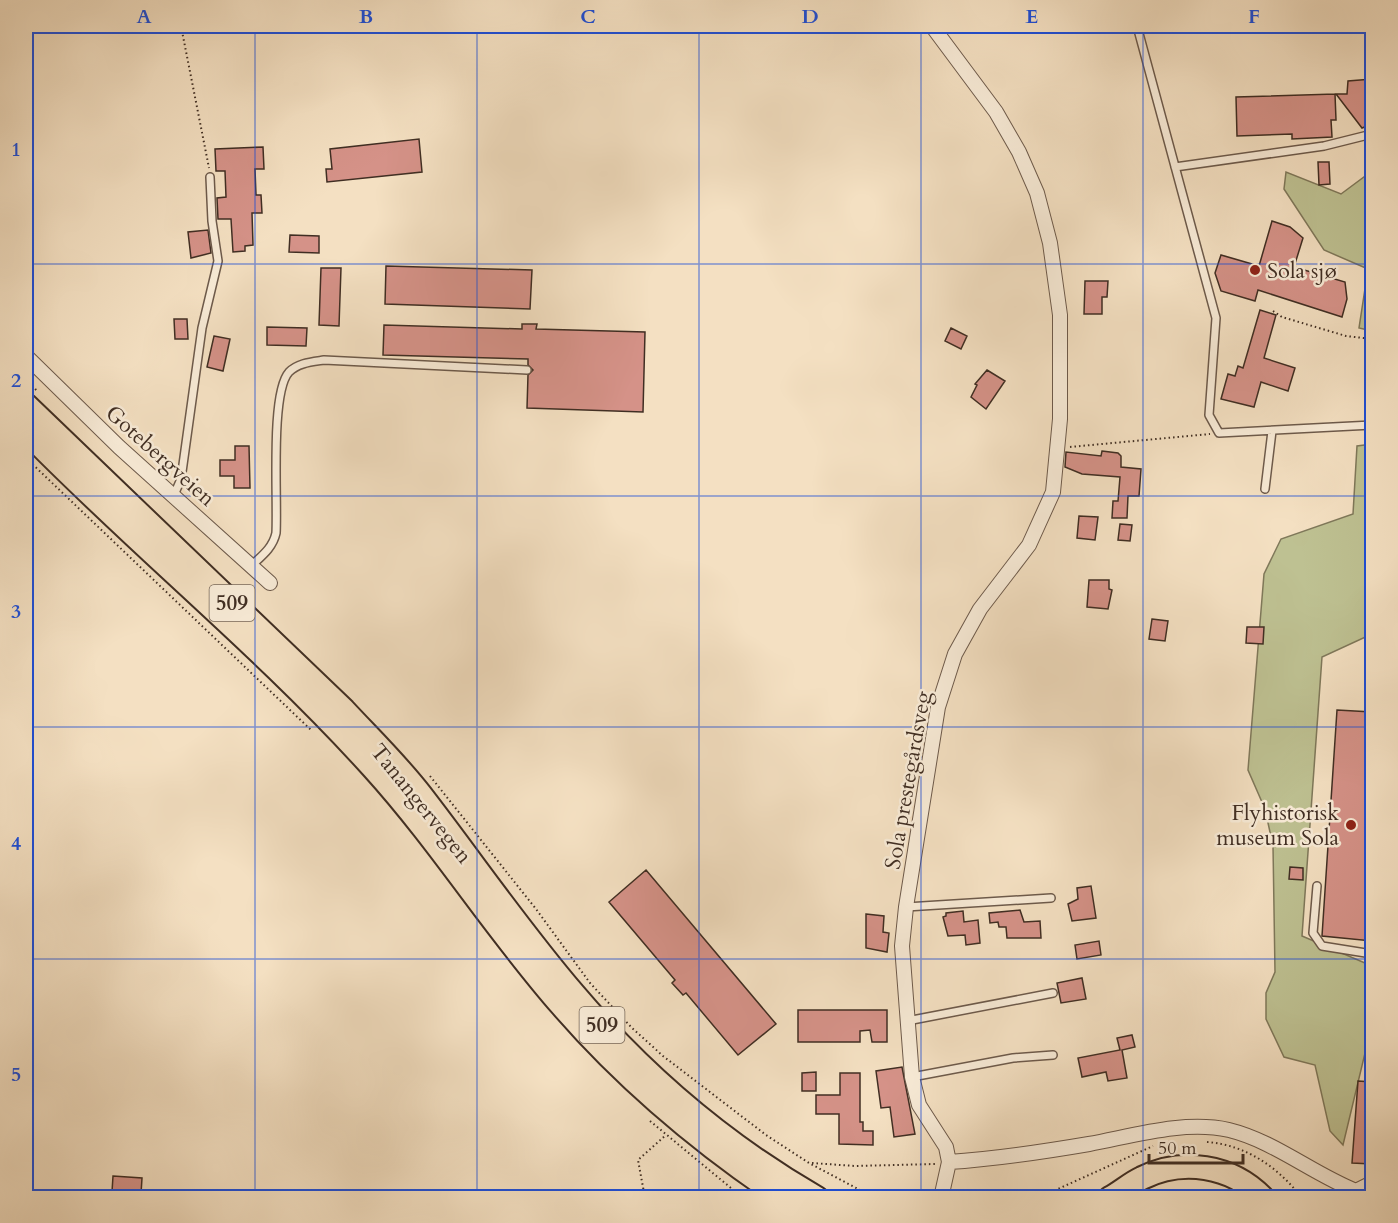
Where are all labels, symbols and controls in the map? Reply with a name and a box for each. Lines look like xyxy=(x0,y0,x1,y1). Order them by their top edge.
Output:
text: A xyxy=(136,3,152,30)
text: B xyxy=(359,3,373,30)
text: C xyxy=(580,3,596,30)
text: D xyxy=(801,3,819,30)
text: E xyxy=(1026,3,1038,30)
text: F xyxy=(1248,3,1260,30)
text: 1 xyxy=(11,136,21,163)
place label: Sola sjø xyxy=(1267,256,1337,286)
marker: Sola sjø xyxy=(1248,263,1262,277)
text: 2 xyxy=(11,367,21,394)
street label: Gotebergveien xyxy=(99,398,222,513)
road number: 509 xyxy=(210,585,254,621)
text: 3 xyxy=(11,598,21,625)
street label: Sola prestegårdsveg xyxy=(878,688,939,872)
street label: Tanangervegen xyxy=(363,737,479,870)
place label: Flyhistorisk museum Sola xyxy=(1216,798,1339,853)
marker: Flyhistorisk museum Sola xyxy=(1344,818,1358,832)
text: 4 xyxy=(11,830,21,857)
road number: 509 xyxy=(580,1007,624,1043)
text: 5 xyxy=(11,1061,21,1088)
scale bar xyxy=(1149,1127,1244,1165)
text: 50 m xyxy=(1158,1136,1197,1161)

